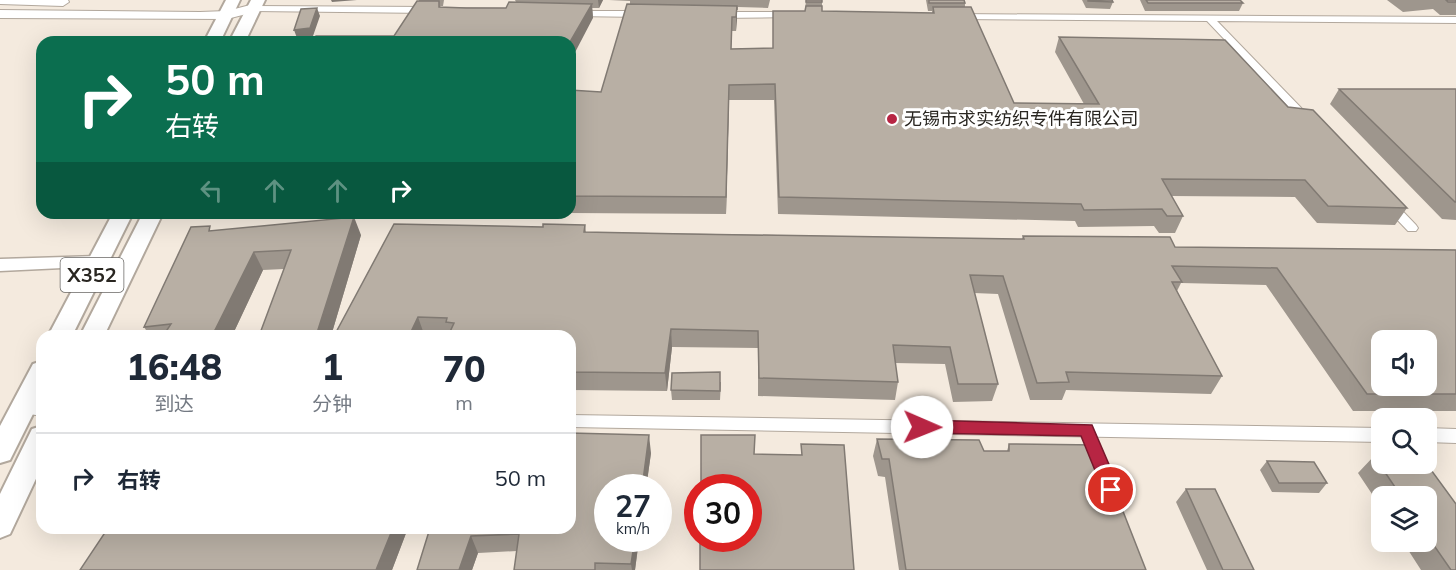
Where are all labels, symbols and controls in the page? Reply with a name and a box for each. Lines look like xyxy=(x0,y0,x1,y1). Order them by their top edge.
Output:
text: 50 m xyxy=(165,53,265,106)
icon: right xyxy=(66,60,144,138)
place label: 无锡市求实纺织专件有限公司 xyxy=(904,107,1138,130)
text: 右转 xyxy=(165,109,219,143)
marker: 无锡市求实纺织专件有限公司 xyxy=(885,112,899,126)
icon: left xyxy=(195,174,228,207)
icon: ahead xyxy=(258,174,291,207)
icon: ahead xyxy=(321,174,354,207)
icon: right xyxy=(384,174,417,207)
road number: X352 xyxy=(60,258,124,292)
map controls xyxy=(1371,330,1437,552)
button: sound xyxy=(1371,330,1437,396)
text: 16:48 xyxy=(126,344,222,389)
text: 1 xyxy=(321,344,343,389)
text: 70 xyxy=(443,346,486,391)
text: m xyxy=(455,390,473,415)
text: 到达 xyxy=(154,391,194,416)
text: 分钟 xyxy=(312,391,352,416)
position arrow xyxy=(890,395,954,459)
button: search xyxy=(1371,408,1437,474)
icon: right xyxy=(66,462,99,495)
text: 50 m xyxy=(495,464,546,492)
pin xyxy=(1085,464,1136,515)
text: 右转 xyxy=(117,466,161,494)
icon: arrive xyxy=(1094,473,1127,506)
speed limit sign: 30 xyxy=(684,474,762,552)
button: layers xyxy=(1371,486,1437,552)
text: 27 xyxy=(615,487,651,525)
text: km/h xyxy=(616,519,650,538)

